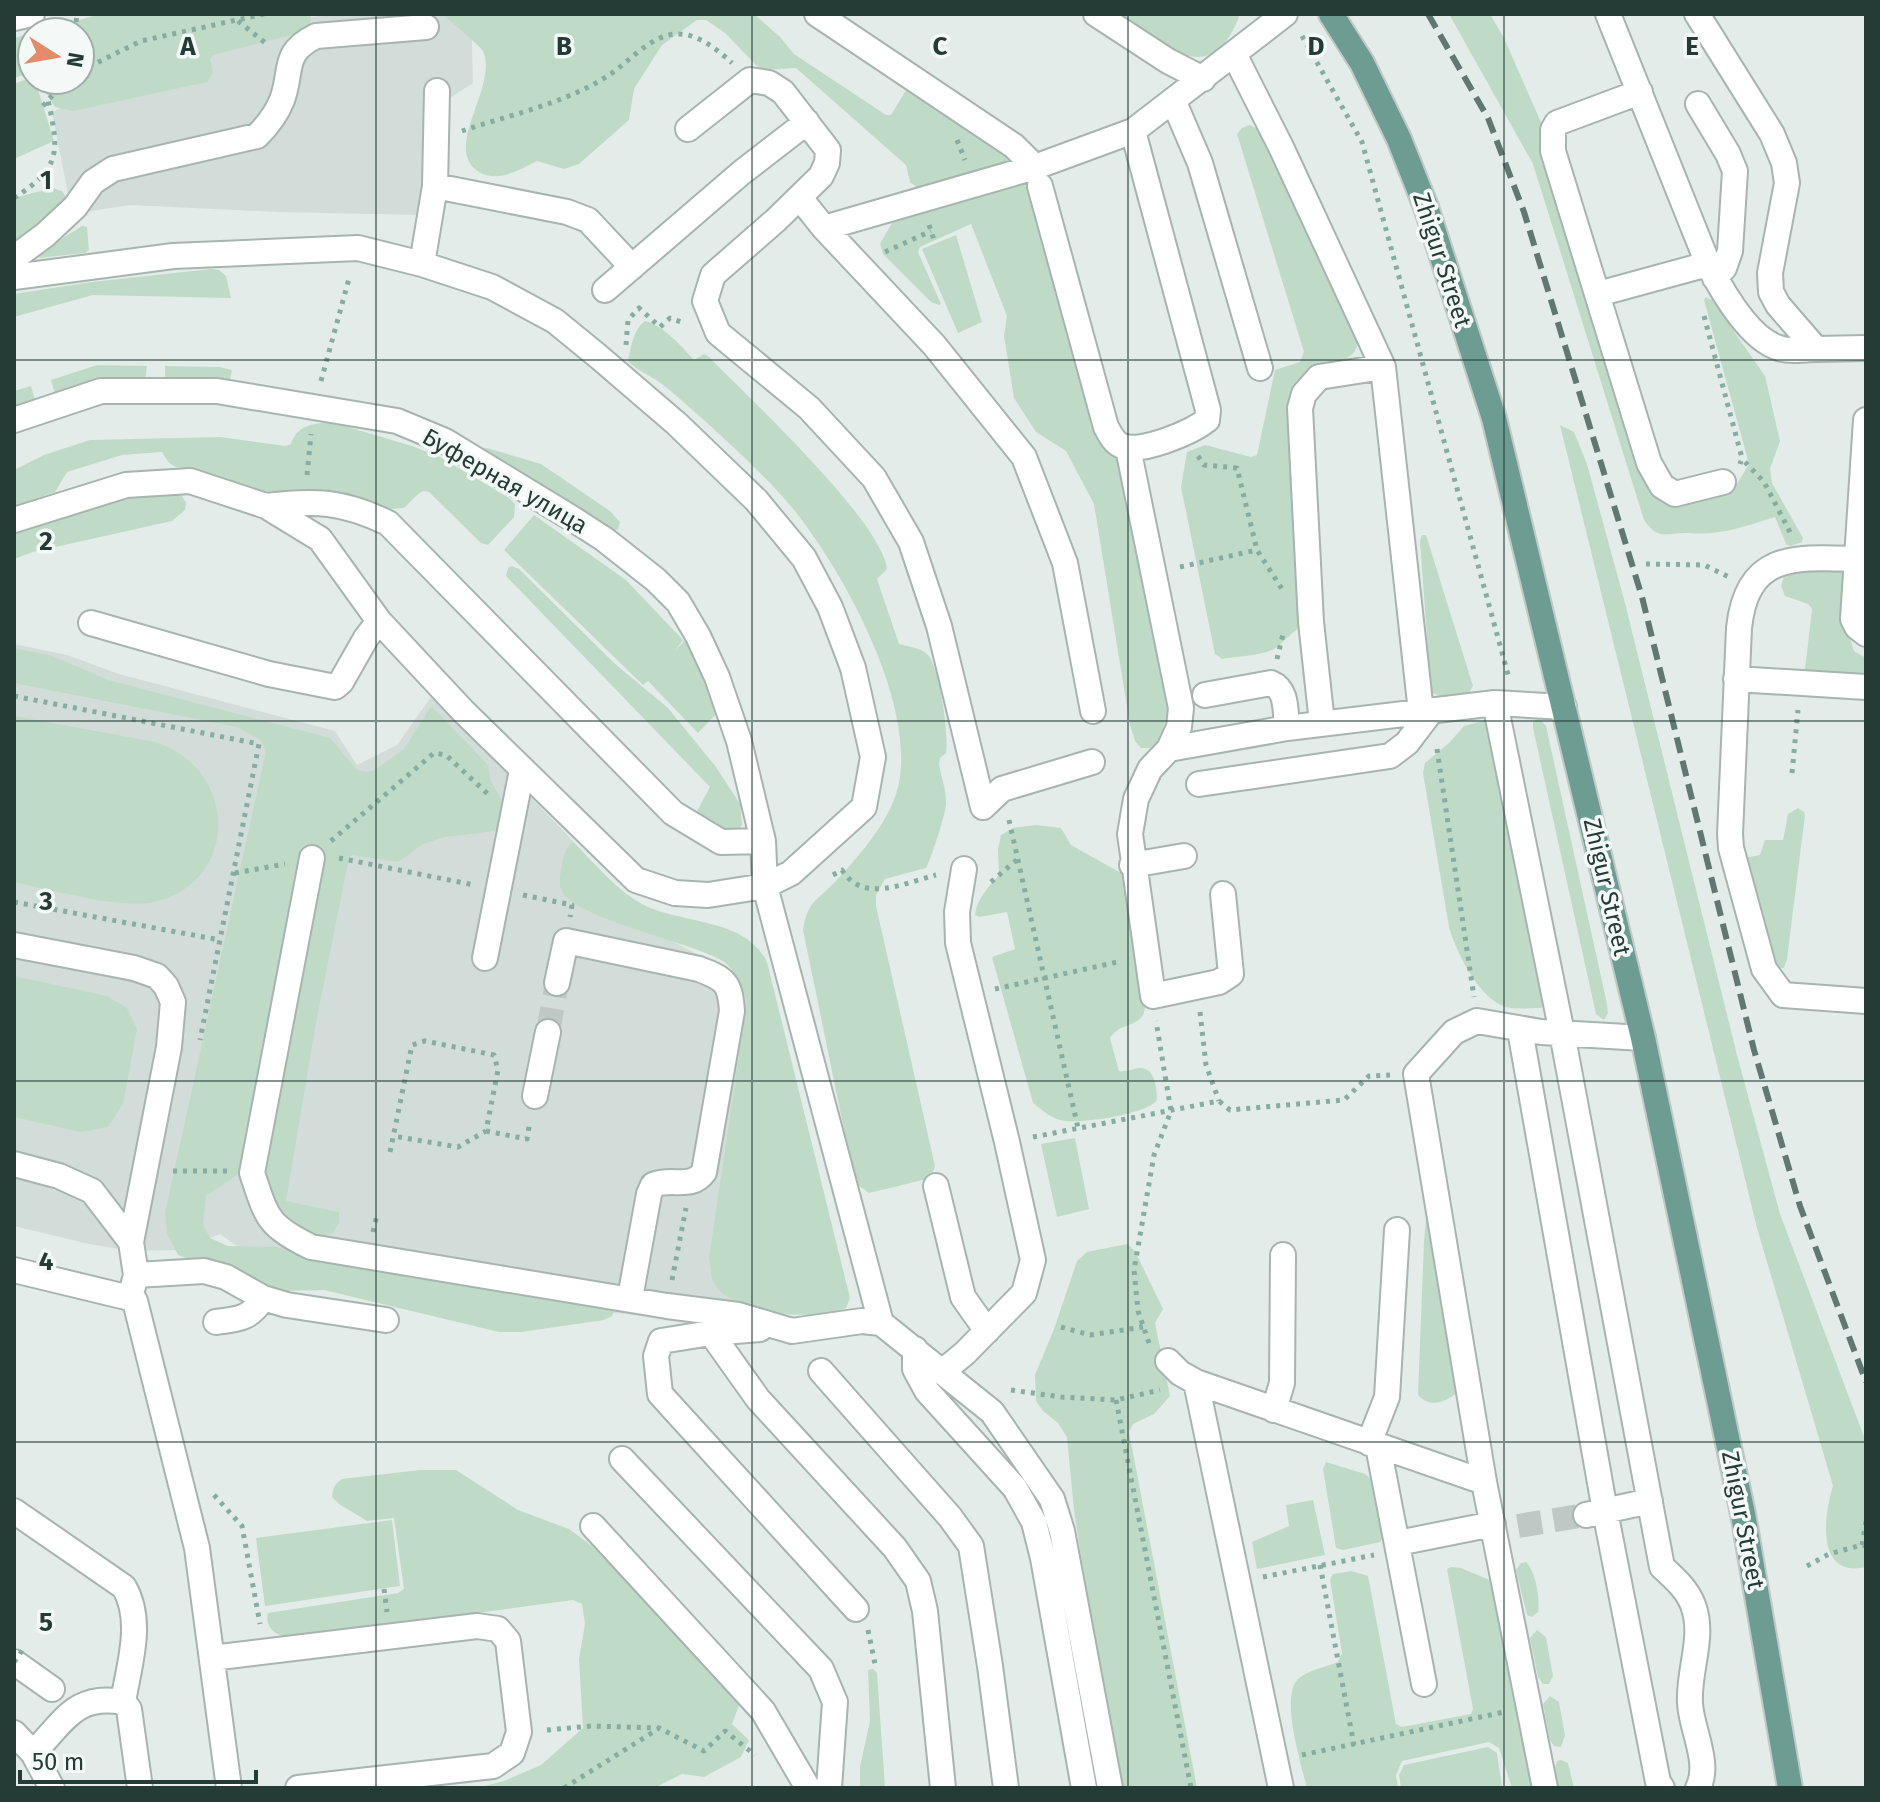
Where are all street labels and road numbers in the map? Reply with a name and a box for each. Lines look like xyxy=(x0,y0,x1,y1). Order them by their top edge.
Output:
street label: Zhigur Street xyxy=(1407,189,1477,331)
street label: Буферная улица xyxy=(417,422,593,540)
street label: Zhigur Street xyxy=(1578,815,1636,959)
street label: Zhigur Street xyxy=(1716,1448,1770,1592)

